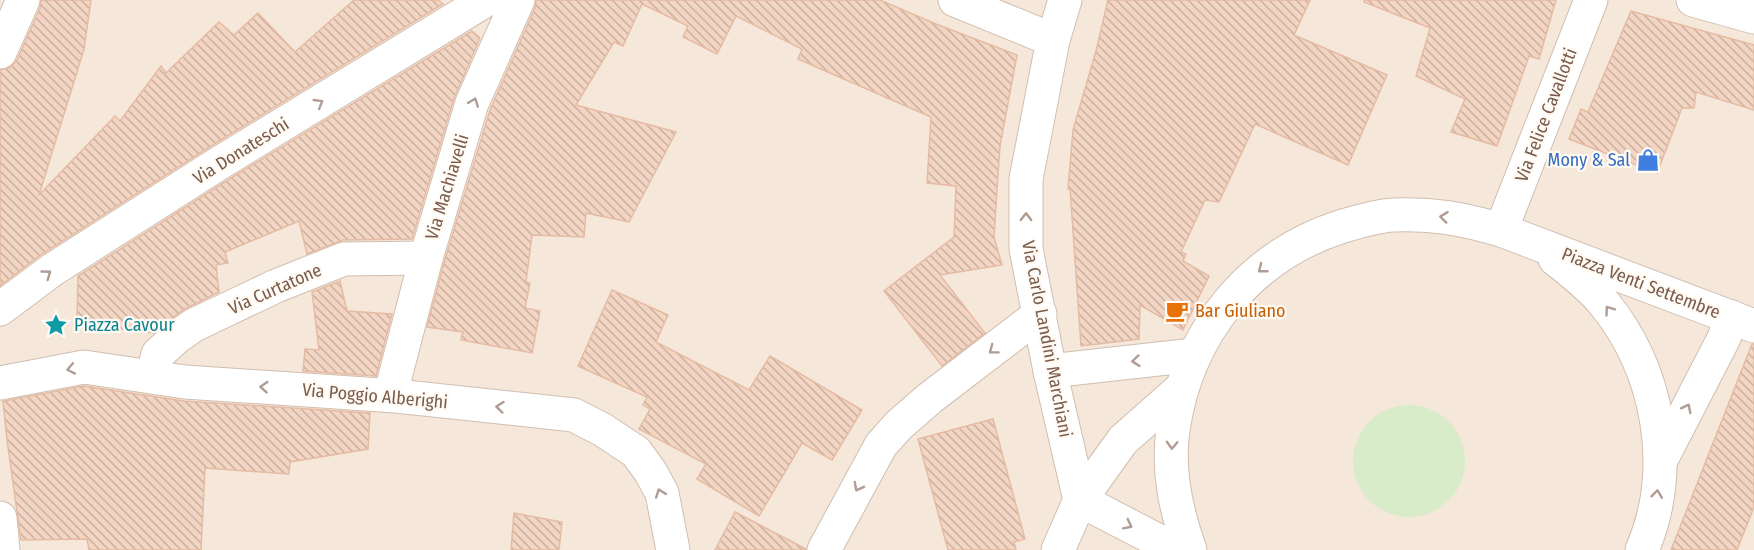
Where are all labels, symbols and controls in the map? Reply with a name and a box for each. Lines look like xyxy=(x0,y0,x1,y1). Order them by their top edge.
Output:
street label: Via Felice Cavallotti xyxy=(1510,45,1582,185)
one-way arrow xyxy=(466,97,479,108)
one-way arrow xyxy=(313,98,323,110)
street label: Via Donateschi xyxy=(189,113,293,189)
street label: Via Machiavelli xyxy=(420,131,474,243)
shop icon: Mony & Sal xyxy=(1635,147,1661,173)
place label: Mony & Sal xyxy=(1548,149,1630,171)
one-way arrow xyxy=(1439,211,1449,223)
one-way arrow xyxy=(1020,212,1032,221)
street label: Via Carlo Landini Marchiani xyxy=(1017,239,1077,439)
street label: Piazza Venti Settembre xyxy=(1559,243,1723,323)
street label: Via Curtatone xyxy=(225,259,325,319)
one-way arrow xyxy=(1258,262,1269,273)
one-way arrow xyxy=(40,270,51,281)
cafe icon: Bar Giuliano xyxy=(1164,298,1190,324)
place label: Bar Giuliano xyxy=(1195,300,1286,322)
one-way arrow xyxy=(1605,306,1616,317)
place icon: Piazza Cavour xyxy=(43,312,69,338)
place label: Piazza Cavour xyxy=(74,314,175,336)
one-way arrow xyxy=(989,342,1000,353)
one-way arrow xyxy=(1131,354,1140,367)
one-way arrow xyxy=(66,362,76,375)
street label: Via Poggio Alberighi xyxy=(301,379,449,413)
one-way arrow xyxy=(259,381,269,394)
one-way arrow xyxy=(496,401,505,414)
one-way arrow xyxy=(1680,404,1692,415)
one-way arrow xyxy=(1166,441,1178,450)
one-way arrow xyxy=(854,480,865,491)
one-way arrow xyxy=(655,488,667,499)
one-way arrow xyxy=(1650,489,1663,498)
one-way arrow xyxy=(1121,518,1132,529)

